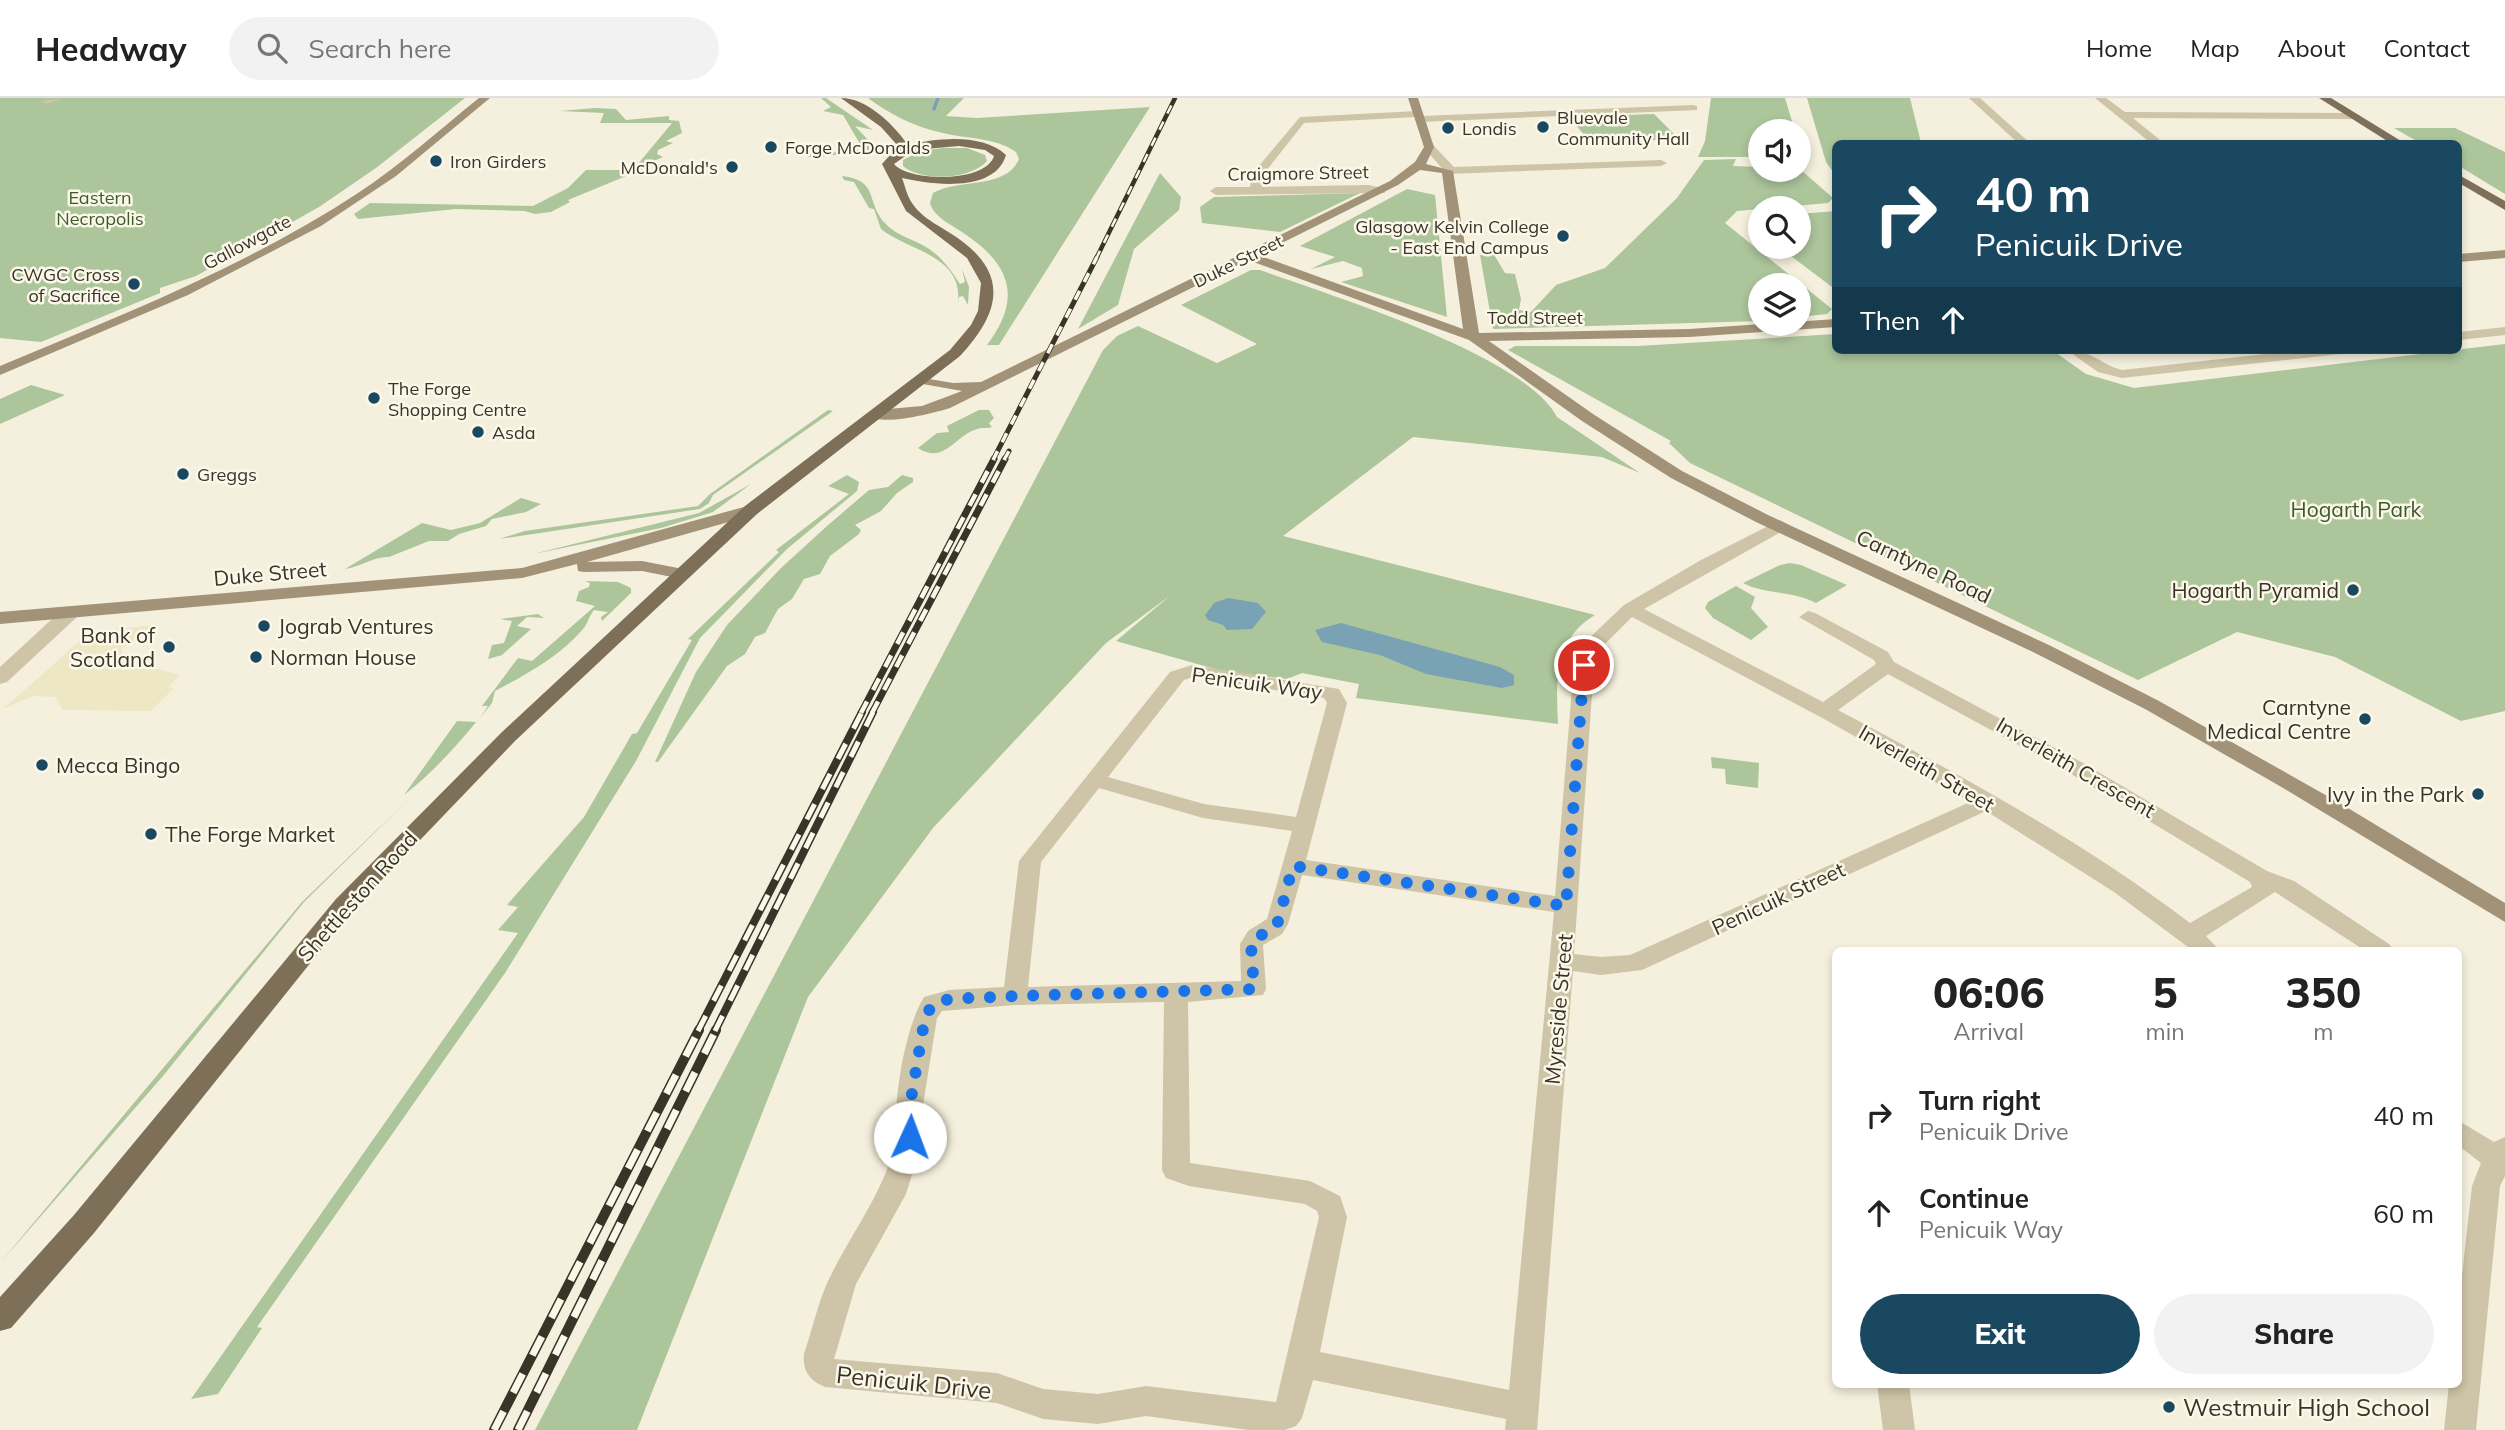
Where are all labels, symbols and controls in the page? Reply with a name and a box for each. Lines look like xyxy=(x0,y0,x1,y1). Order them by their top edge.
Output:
search box xyxy=(229,17,719,80)
text: Headway xyxy=(35,28,187,69)
icon: search xyxy=(253,29,291,67)
text: Search here xyxy=(309,32,451,65)
text: Home xyxy=(2086,33,2152,63)
text: Map xyxy=(2190,33,2240,63)
text: About xyxy=(2278,33,2346,63)
text: Contact xyxy=(2384,33,2470,63)
place label: Bluevale Community Hall xyxy=(1557,106,1690,150)
place label: Londis xyxy=(1462,117,1517,140)
marker: Bluevale Community Hall xyxy=(1535,119,1551,135)
map controls xyxy=(1748,119,1811,336)
button: sound xyxy=(1748,119,1811,182)
marker: Londis xyxy=(1440,120,1456,136)
place label: Forge McDonalds xyxy=(785,136,930,159)
marker: Forge McDonalds xyxy=(763,139,779,155)
place label: Iron Girders xyxy=(450,150,547,173)
marker: Iron Girders xyxy=(428,153,444,169)
place label: McDonald's xyxy=(621,156,718,179)
marker: McDonald's xyxy=(724,159,740,175)
street label: Craigmore Street xyxy=(1227,160,1369,186)
text: 40 m xyxy=(1975,163,2091,224)
icon: right xyxy=(1860,168,1951,259)
park label: Eastern Necropolis xyxy=(56,186,144,230)
button: search xyxy=(1748,196,1811,259)
street label: Gallowgate xyxy=(199,209,295,275)
place label: Glasgow Kelvin College - East End Campus xyxy=(1355,215,1549,259)
text: Penicuik Drive xyxy=(1975,224,2183,264)
marker: Glasgow Kelvin College - East End Campus xyxy=(1555,228,1571,244)
street label: Duke Street xyxy=(1189,229,1287,293)
place label: CWGC Cross of Sacrifice xyxy=(11,263,120,307)
button: layers xyxy=(1748,273,1811,336)
marker: CWGC Cross of Sacrifice xyxy=(126,276,142,292)
icon: ahead xyxy=(1934,301,1972,339)
text: Then xyxy=(1860,304,1920,337)
street label: Todd Street xyxy=(1487,306,1583,329)
place label: The Forge Shopping Centre xyxy=(388,377,527,421)
marker: The Forge Shopping Centre xyxy=(366,390,382,406)
place label: Asda xyxy=(492,421,536,444)
marker: Asda xyxy=(470,424,486,440)
place label: Greggs xyxy=(197,463,257,486)
marker: Greggs xyxy=(175,466,191,482)
park label: Hogarth Park xyxy=(2291,496,2422,522)
street label: Carntyne Road xyxy=(1852,523,1996,609)
street label: Duke Street xyxy=(212,555,328,591)
place label: Hogarth Pyramid xyxy=(2171,577,2339,603)
marker: Hogarth Pyramid xyxy=(2345,582,2361,598)
place label: Jograb Ventures xyxy=(278,613,434,639)
marker: Jograb Ventures xyxy=(256,618,272,634)
place label: Bank of Scotland xyxy=(70,622,156,672)
pin xyxy=(1554,635,1614,695)
marker: Bank of Scotland xyxy=(161,639,177,655)
place label: Norman House xyxy=(270,644,416,670)
icon: arrive xyxy=(1565,646,1603,684)
marker: Norman House xyxy=(248,649,264,665)
street label: Penicuik Way xyxy=(1190,661,1324,705)
place label: Carntyne Medical Centre xyxy=(2207,694,2351,744)
street label: Inverleith Crescent xyxy=(1992,711,2160,823)
marker: Carntyne Medical Centre xyxy=(2357,711,2373,727)
street label: Inverleith Street xyxy=(1855,719,1999,817)
place label: Mecca Bingo xyxy=(56,752,180,778)
marker: Mecca Bingo xyxy=(34,757,50,773)
place label: Ivy in the Park xyxy=(2327,781,2464,807)
marker: Ivy in the Park xyxy=(2470,786,2486,802)
place label: The Forge Market xyxy=(165,821,335,847)
street label: Shettleston Road xyxy=(292,825,422,967)
marker: The Forge Market xyxy=(143,826,159,842)
street label: Penicuik Street xyxy=(1707,856,1849,940)
street label: Myreside Street xyxy=(1538,933,1578,1085)
text: 06:06 xyxy=(1933,966,2045,1019)
text: 5 xyxy=(2152,966,2178,1019)
text: 350 xyxy=(2286,966,2361,1019)
text: Arrival xyxy=(1954,1017,2024,1046)
text: min xyxy=(2145,1017,2185,1046)
text: m xyxy=(2313,1017,2333,1046)
text: Turn right xyxy=(1919,1084,2040,1117)
icon: right xyxy=(1860,1096,1898,1134)
text: 40 m xyxy=(2373,1099,2434,1132)
position arrow xyxy=(873,1100,947,1174)
text: Penicuik Drive xyxy=(1919,1117,2068,1146)
text: Continue xyxy=(1919,1182,2029,1215)
icon: ahead xyxy=(1860,1194,1898,1232)
text: 60 m xyxy=(2373,1197,2434,1230)
text: Penicuik Way xyxy=(1919,1215,2063,1244)
button: Exit xyxy=(1860,1294,2140,1374)
button: Share xyxy=(2154,1294,2434,1374)
street label: Penicuik Drive xyxy=(835,1359,993,1405)
place label: Westmuir High School xyxy=(2183,1392,2430,1422)
marker: Westmuir High School xyxy=(2161,1399,2177,1415)

